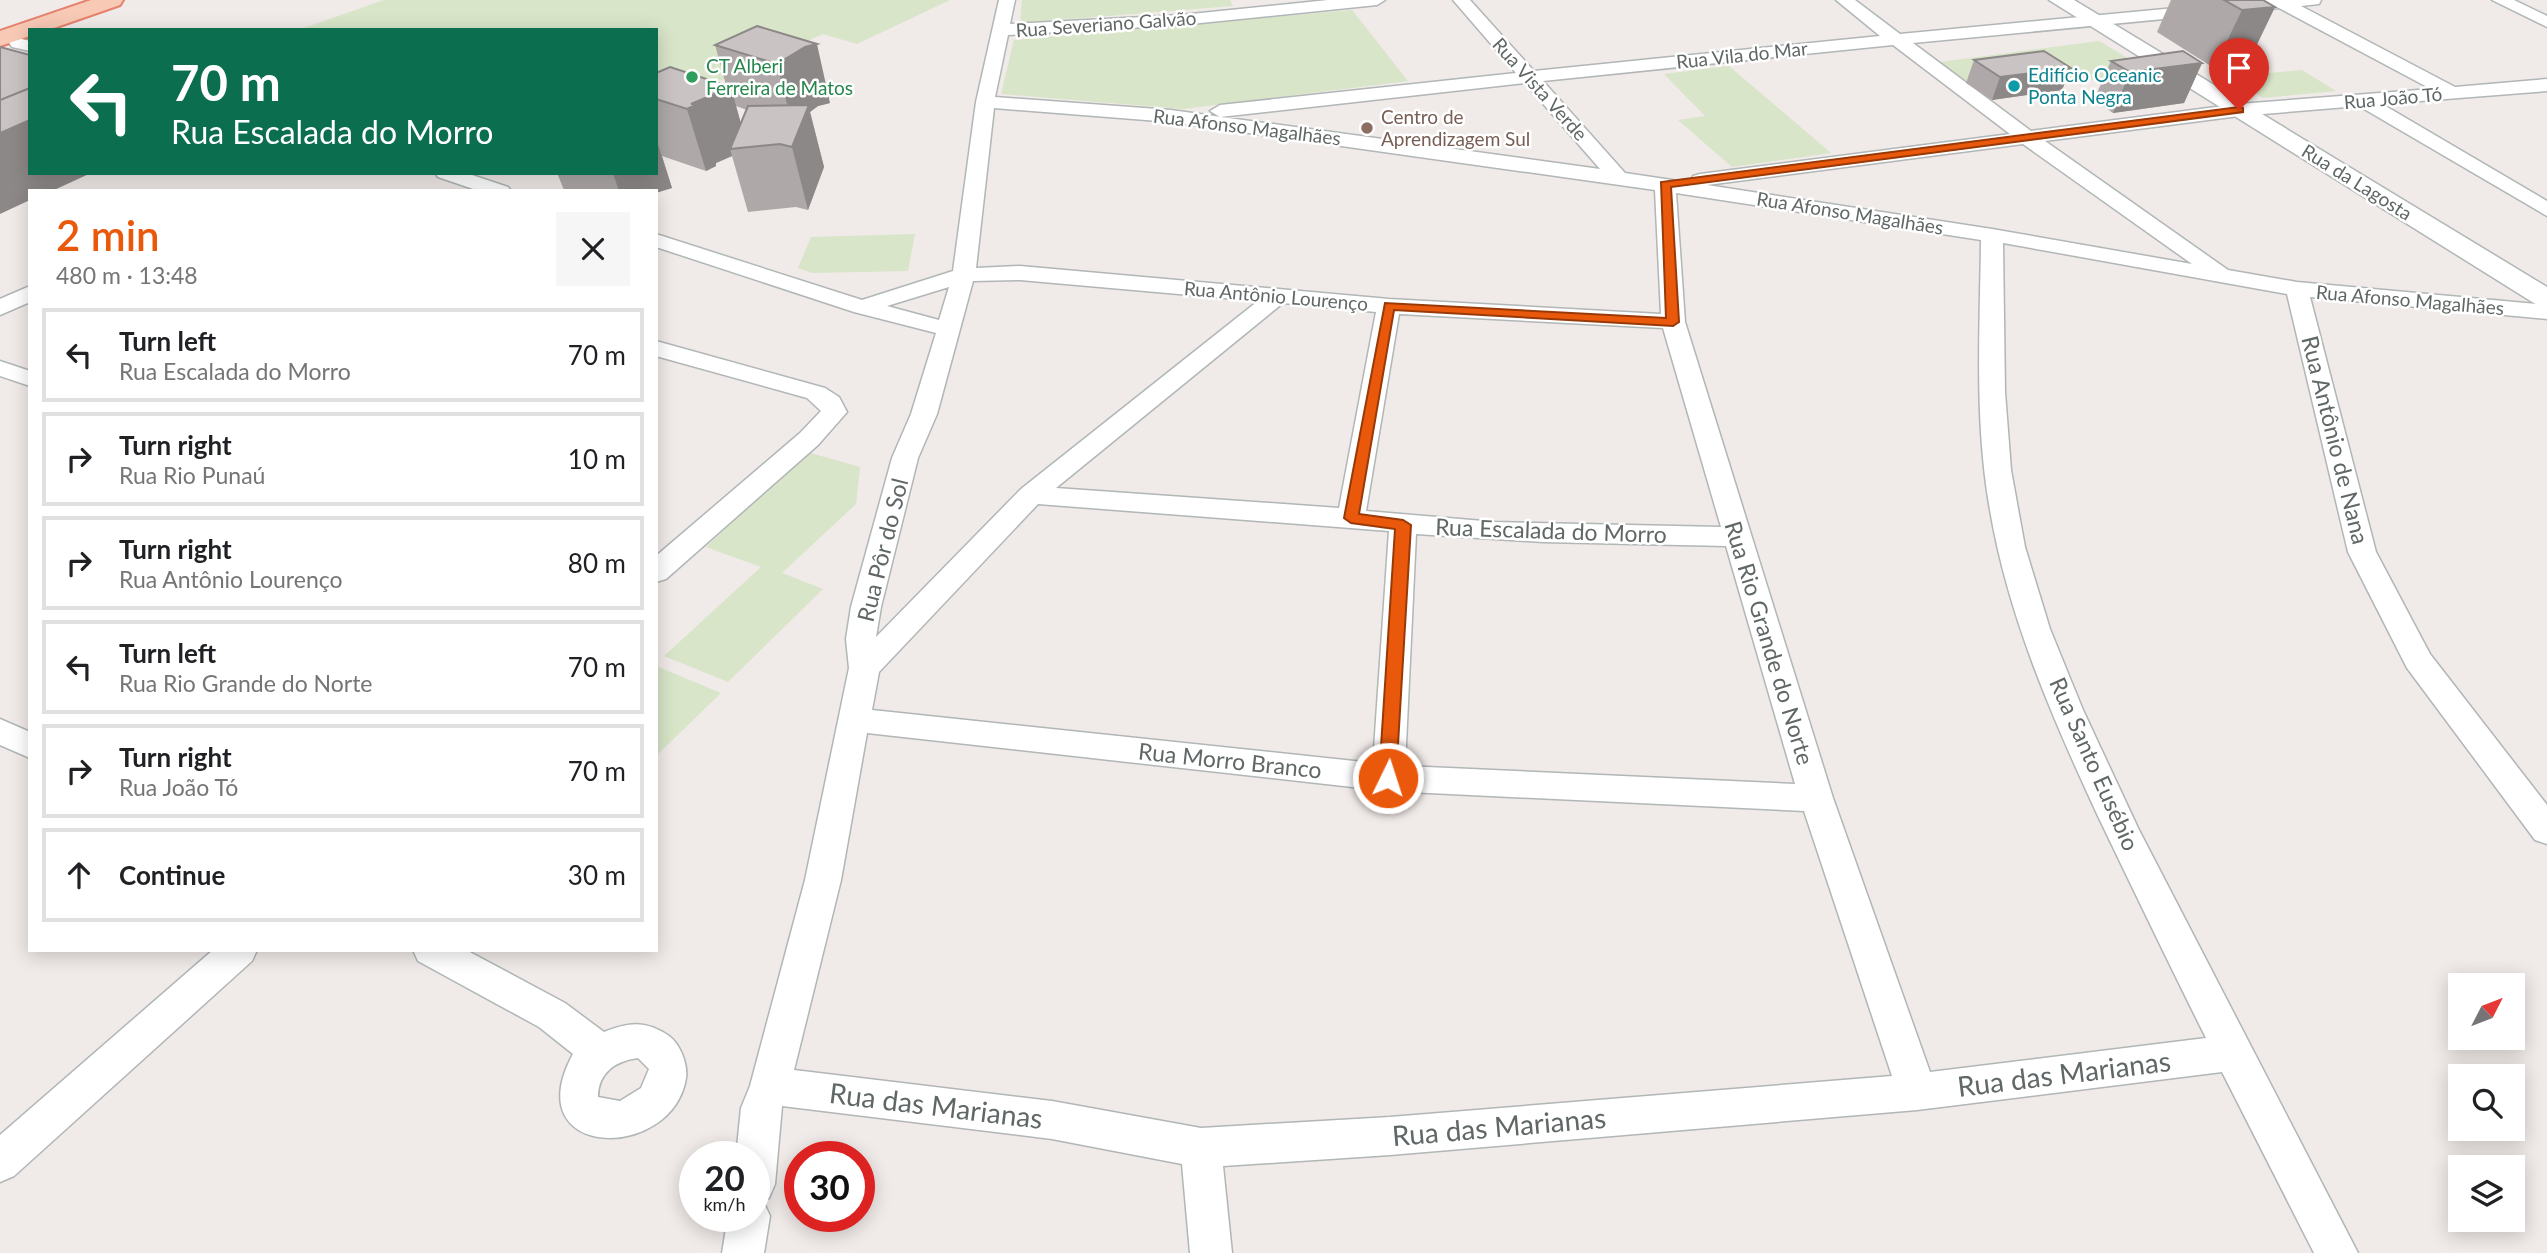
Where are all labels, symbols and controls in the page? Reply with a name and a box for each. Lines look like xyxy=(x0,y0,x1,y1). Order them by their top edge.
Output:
street label: Rua Severiano Galvão xyxy=(1015,6,1197,41)
street label: Rua Vista Verde xyxy=(1488,32,1593,145)
street label: Rua Vila do Mar xyxy=(1675,36,1809,73)
pin xyxy=(2209,38,2269,110)
icon: arrive xyxy=(2220,49,2258,87)
text: 70 m xyxy=(171,53,281,111)
place label: CT Alberi Ferreira de Matos xyxy=(706,54,853,99)
icon: left xyxy=(56,56,147,147)
place label: Edifício Oceanic Ponta Negra xyxy=(2028,63,2162,108)
marker: CT Alberi Ferreira de Matos xyxy=(684,69,700,85)
marker: Edifício Oceanic Ponta Negra xyxy=(2006,78,2022,94)
street label: Rua João Tó xyxy=(2343,82,2443,113)
street label: Rua Afonso Magalhães xyxy=(1152,104,1342,149)
place label: Centro de Aprendizagem Sul xyxy=(1381,105,1530,150)
text: Rua Escalada do Morro xyxy=(171,112,493,151)
marker: Centro de Aprendizagem Sul xyxy=(1359,120,1375,136)
street label: Rua da Lagosta xyxy=(2298,139,2417,225)
street label: Rua Afonso Magalhães xyxy=(1755,186,1945,239)
text: 2 min xyxy=(56,210,160,260)
button: close xyxy=(556,212,630,286)
text: 480 m · 13:48 xyxy=(56,261,198,289)
street label: Rua Antônio Lourenço xyxy=(1183,276,1369,315)
street label: Rua Afonso Magalhães xyxy=(2315,280,2505,319)
text: Turn left xyxy=(119,325,216,357)
street label: Rua Antônio de Nana xyxy=(2297,333,2375,547)
icon: left xyxy=(60,336,98,374)
text: 70 m xyxy=(568,339,626,371)
text: Rua Escalada do Morro xyxy=(119,357,351,385)
text: Turn right xyxy=(119,429,232,461)
icon: right xyxy=(60,440,98,478)
text: 10 m xyxy=(568,443,626,475)
text: Rua Rio Punaú xyxy=(119,461,265,489)
street label: Rua Pôr do Sol xyxy=(851,475,913,624)
street label: Rua Escalada do Morro xyxy=(1435,512,1667,548)
street label: Rua Rio Grande do Norte xyxy=(1720,517,1820,768)
text: Turn right xyxy=(119,533,232,565)
icon: right xyxy=(60,544,98,582)
text: 80 m xyxy=(568,547,626,579)
text: Rua Antônio Lourenço xyxy=(119,565,343,593)
text: Turn left xyxy=(119,637,216,669)
icon: left xyxy=(60,648,98,686)
text: 70 m xyxy=(568,651,626,683)
text: Rua Rio Grande do Norte xyxy=(119,669,373,697)
street label: Rua Santo Eusébio xyxy=(2044,673,2146,855)
street label: Rua Morro Branco xyxy=(1137,736,1323,784)
text: Turn right xyxy=(119,741,232,773)
position arrow xyxy=(1351,741,1425,815)
icon: right xyxy=(60,752,98,790)
text: 70 m xyxy=(568,755,626,787)
text: Rua João Tó xyxy=(119,773,238,801)
icon: ahead xyxy=(60,856,98,894)
text: Continue xyxy=(119,859,225,891)
text: 30 m xyxy=(568,859,626,891)
north arrow xyxy=(2448,973,2525,1050)
map controls xyxy=(2448,973,2525,1232)
street label: Rua das Marianas xyxy=(1955,1043,2172,1103)
button: search xyxy=(2448,1064,2525,1141)
street label: Rua das Marianas xyxy=(828,1075,1045,1135)
street label: Rua das Marianas xyxy=(1391,1100,1607,1152)
speed limit sign: 30 xyxy=(784,1141,875,1232)
button: layers xyxy=(2448,1155,2525,1232)
text: 20 xyxy=(704,1156,745,1198)
text: km/h xyxy=(703,1193,746,1215)

